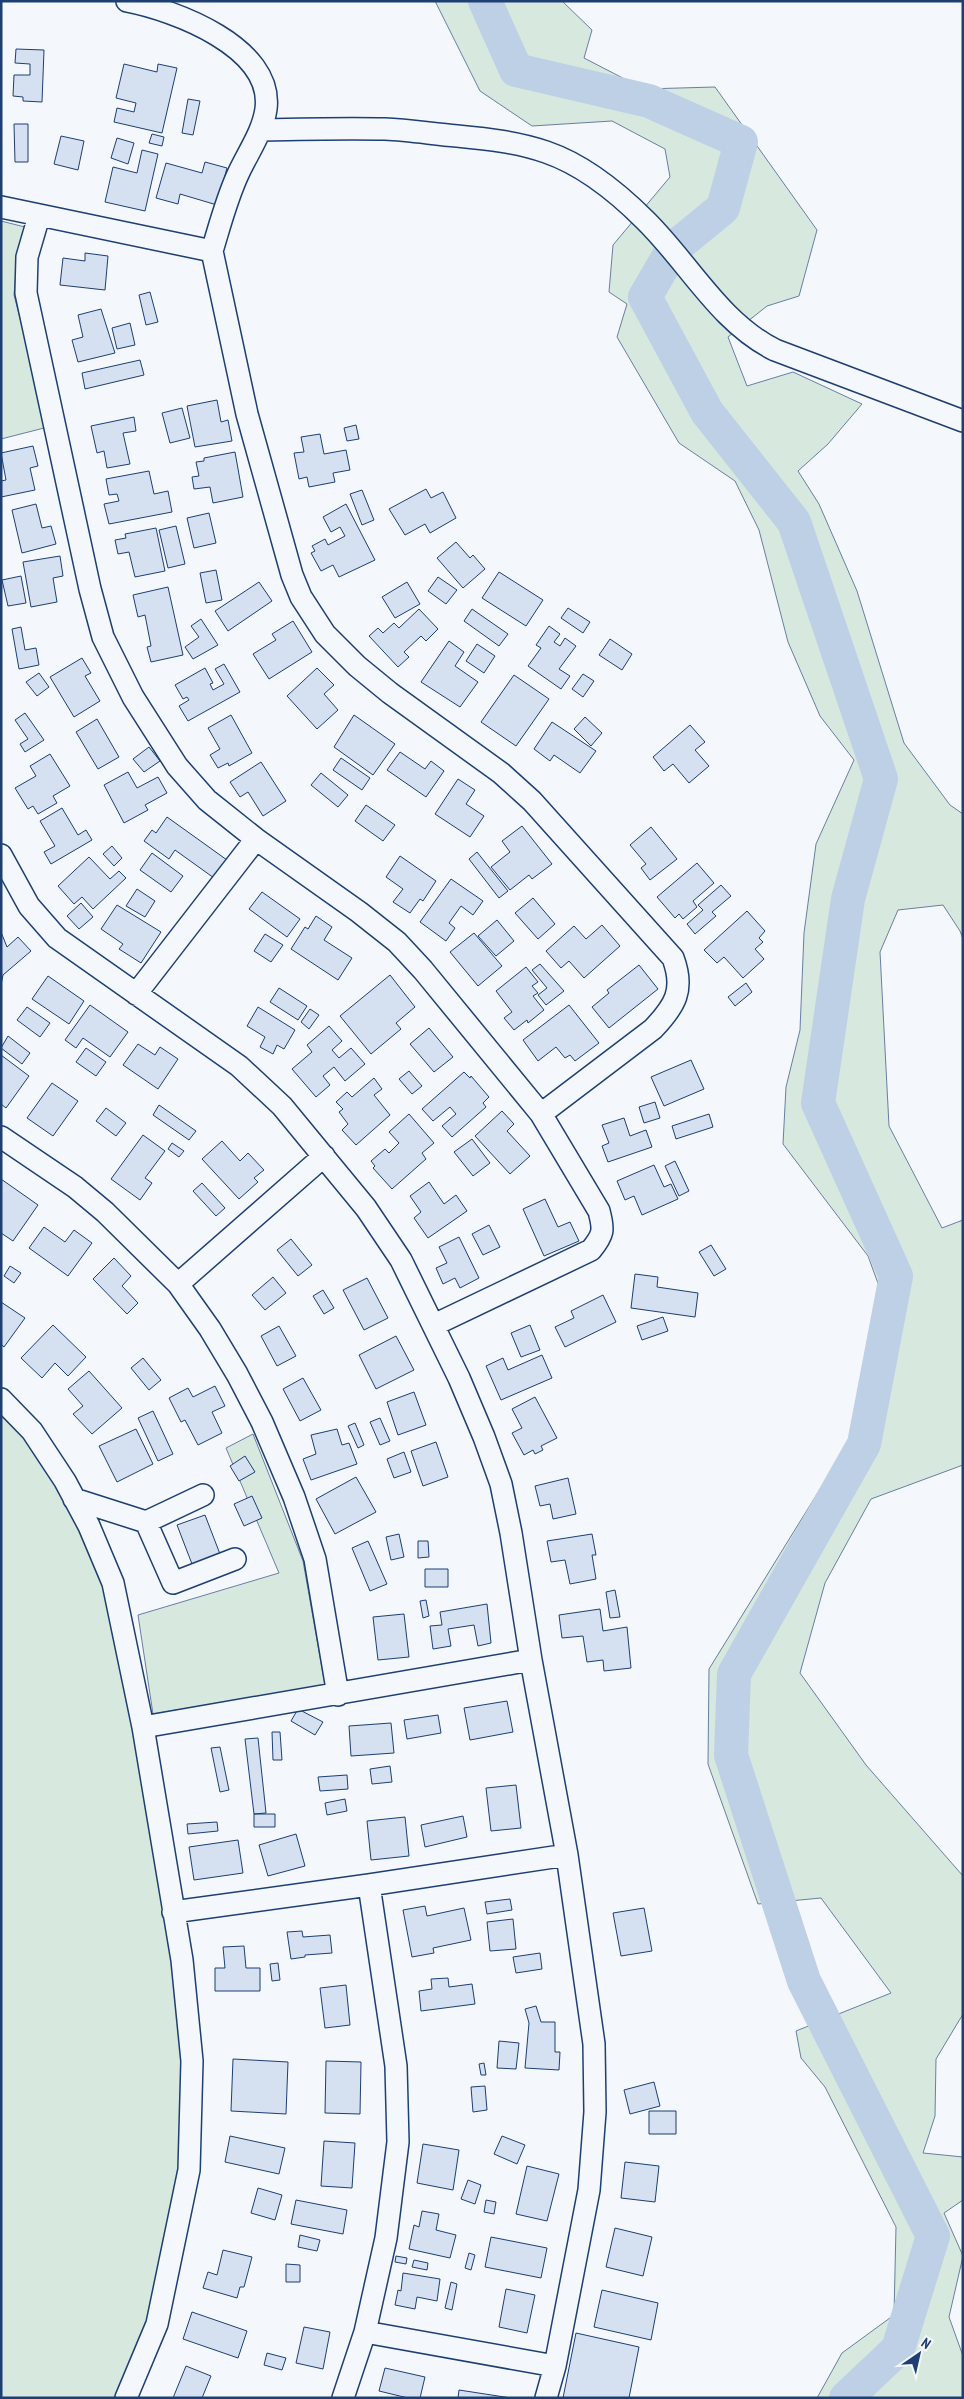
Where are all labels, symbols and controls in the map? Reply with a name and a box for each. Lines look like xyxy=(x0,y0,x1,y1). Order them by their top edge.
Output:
north arrow xyxy=(894,2329,944,2379)
text: N xyxy=(918,2334,934,2353)

